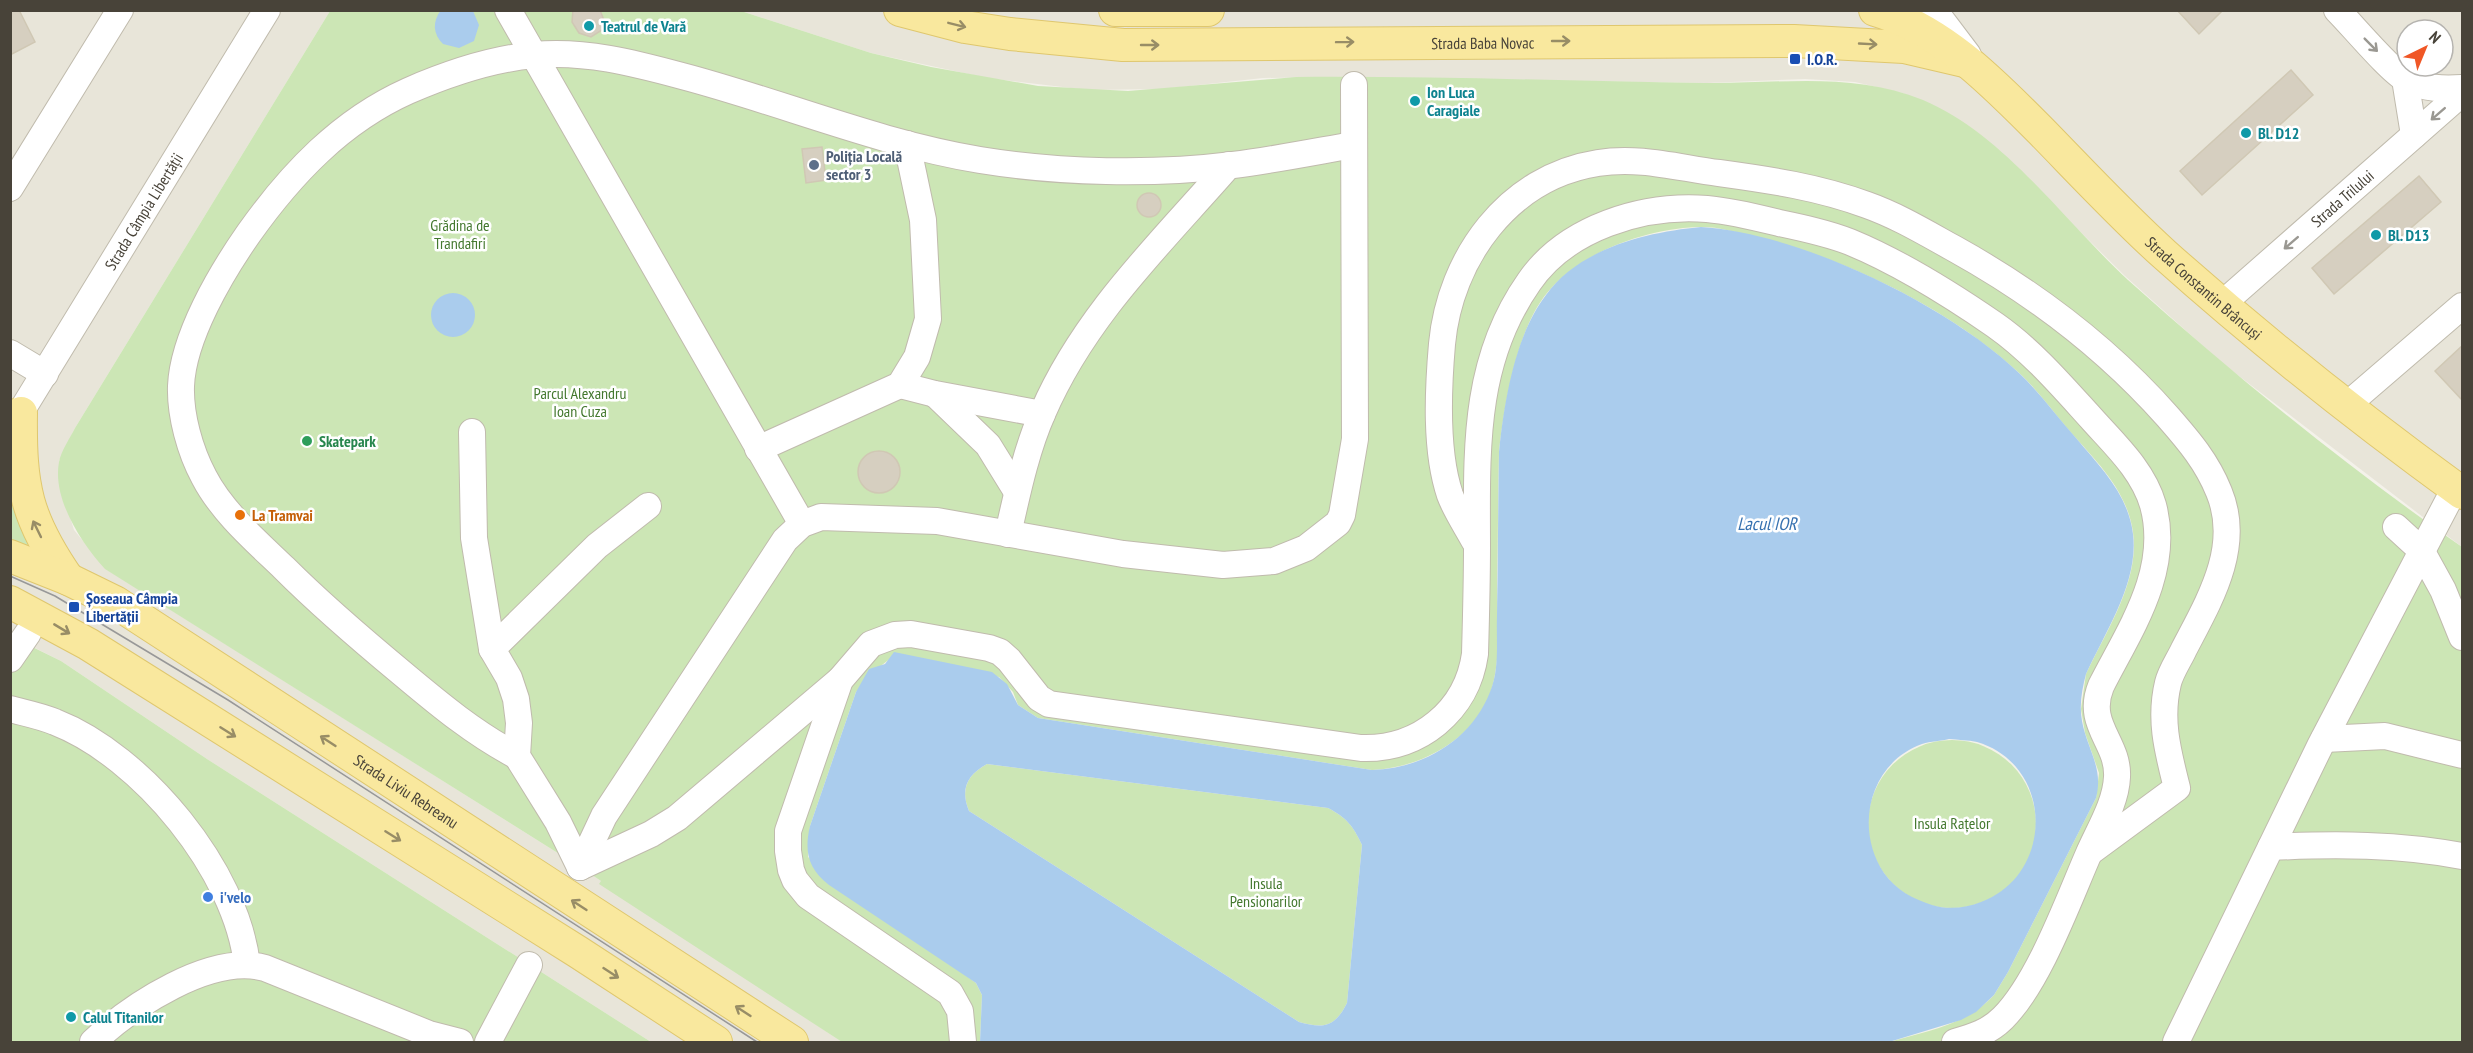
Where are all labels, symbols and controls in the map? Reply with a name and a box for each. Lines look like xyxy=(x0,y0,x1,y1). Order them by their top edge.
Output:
place label: Teatrul de Vară xyxy=(601,16,686,36)
north arrow xyxy=(2395,18,2455,78)
marker: Teatrul de Vară xyxy=(582,19,596,33)
one-way arrow xyxy=(947,19,966,31)
text: N xyxy=(2425,27,2445,47)
street label: Strada Baba Novac xyxy=(1431,33,1535,53)
one-way arrow xyxy=(1551,35,1571,47)
one-way arrow xyxy=(1335,37,1355,48)
one-way arrow xyxy=(2364,37,2379,52)
one-way arrow xyxy=(1140,39,1160,51)
one-way arrow xyxy=(1858,39,1878,50)
place label: I.O.R. xyxy=(1807,49,1837,69)
marker: I.O.R. xyxy=(1788,52,1802,66)
place label: Ion Luca Caragiale xyxy=(1427,82,1480,120)
marker: Ion Luca Caragiale xyxy=(1408,94,1422,108)
one-way arrow xyxy=(2431,107,2446,121)
place label: Bl. D12 xyxy=(2258,123,2299,143)
marker: Bl. D12 xyxy=(2239,126,2253,140)
place label: Poliția Locală sector 3 xyxy=(826,146,902,184)
street label: Strada Câmpia Libertății xyxy=(100,149,187,274)
marker: Poliția Locală sector 3 xyxy=(807,158,821,172)
street label: Strada Trilului xyxy=(2307,165,2378,231)
park label: Grădina de Trandafiri xyxy=(430,215,490,253)
place label: Bl. D13 xyxy=(2388,225,2429,245)
marker: Bl. D13 xyxy=(2369,228,2383,242)
street label: Strada Constantin Brâncuși xyxy=(2141,232,2266,344)
one-way arrow xyxy=(2284,236,2299,250)
park label: Parcul Alexandru Ioan Cuza xyxy=(534,383,626,421)
place label: Skatepark xyxy=(319,431,376,451)
marker: Skatepark xyxy=(300,434,314,448)
place label: La Tramvai xyxy=(252,505,313,525)
marker: La Tramvai xyxy=(233,508,247,522)
water label: Lacul IOR xyxy=(1737,512,1798,535)
one-way arrow xyxy=(31,520,43,538)
place label: Șoseaua Câmpia Libertății xyxy=(86,588,178,626)
marker: Șoseaua Câmpia Libertății xyxy=(67,600,81,614)
one-way arrow xyxy=(53,623,70,635)
one-way arrow xyxy=(219,726,236,738)
one-way arrow xyxy=(320,735,337,747)
street label: Strada Liviu Rebreanu xyxy=(350,750,462,833)
park label: Insula Rațelor xyxy=(1914,813,1991,833)
one-way arrow xyxy=(384,830,401,842)
park label: Insula Pensionarilor xyxy=(1230,873,1303,911)
place label: i'velo xyxy=(220,887,251,907)
marker: i'velo xyxy=(201,890,215,904)
one-way arrow xyxy=(571,898,588,911)
one-way arrow xyxy=(602,968,619,980)
one-way arrow xyxy=(735,1004,752,1016)
place label: Calul Titanilor xyxy=(83,1007,164,1027)
marker: Calul Titanilor xyxy=(64,1010,78,1024)

